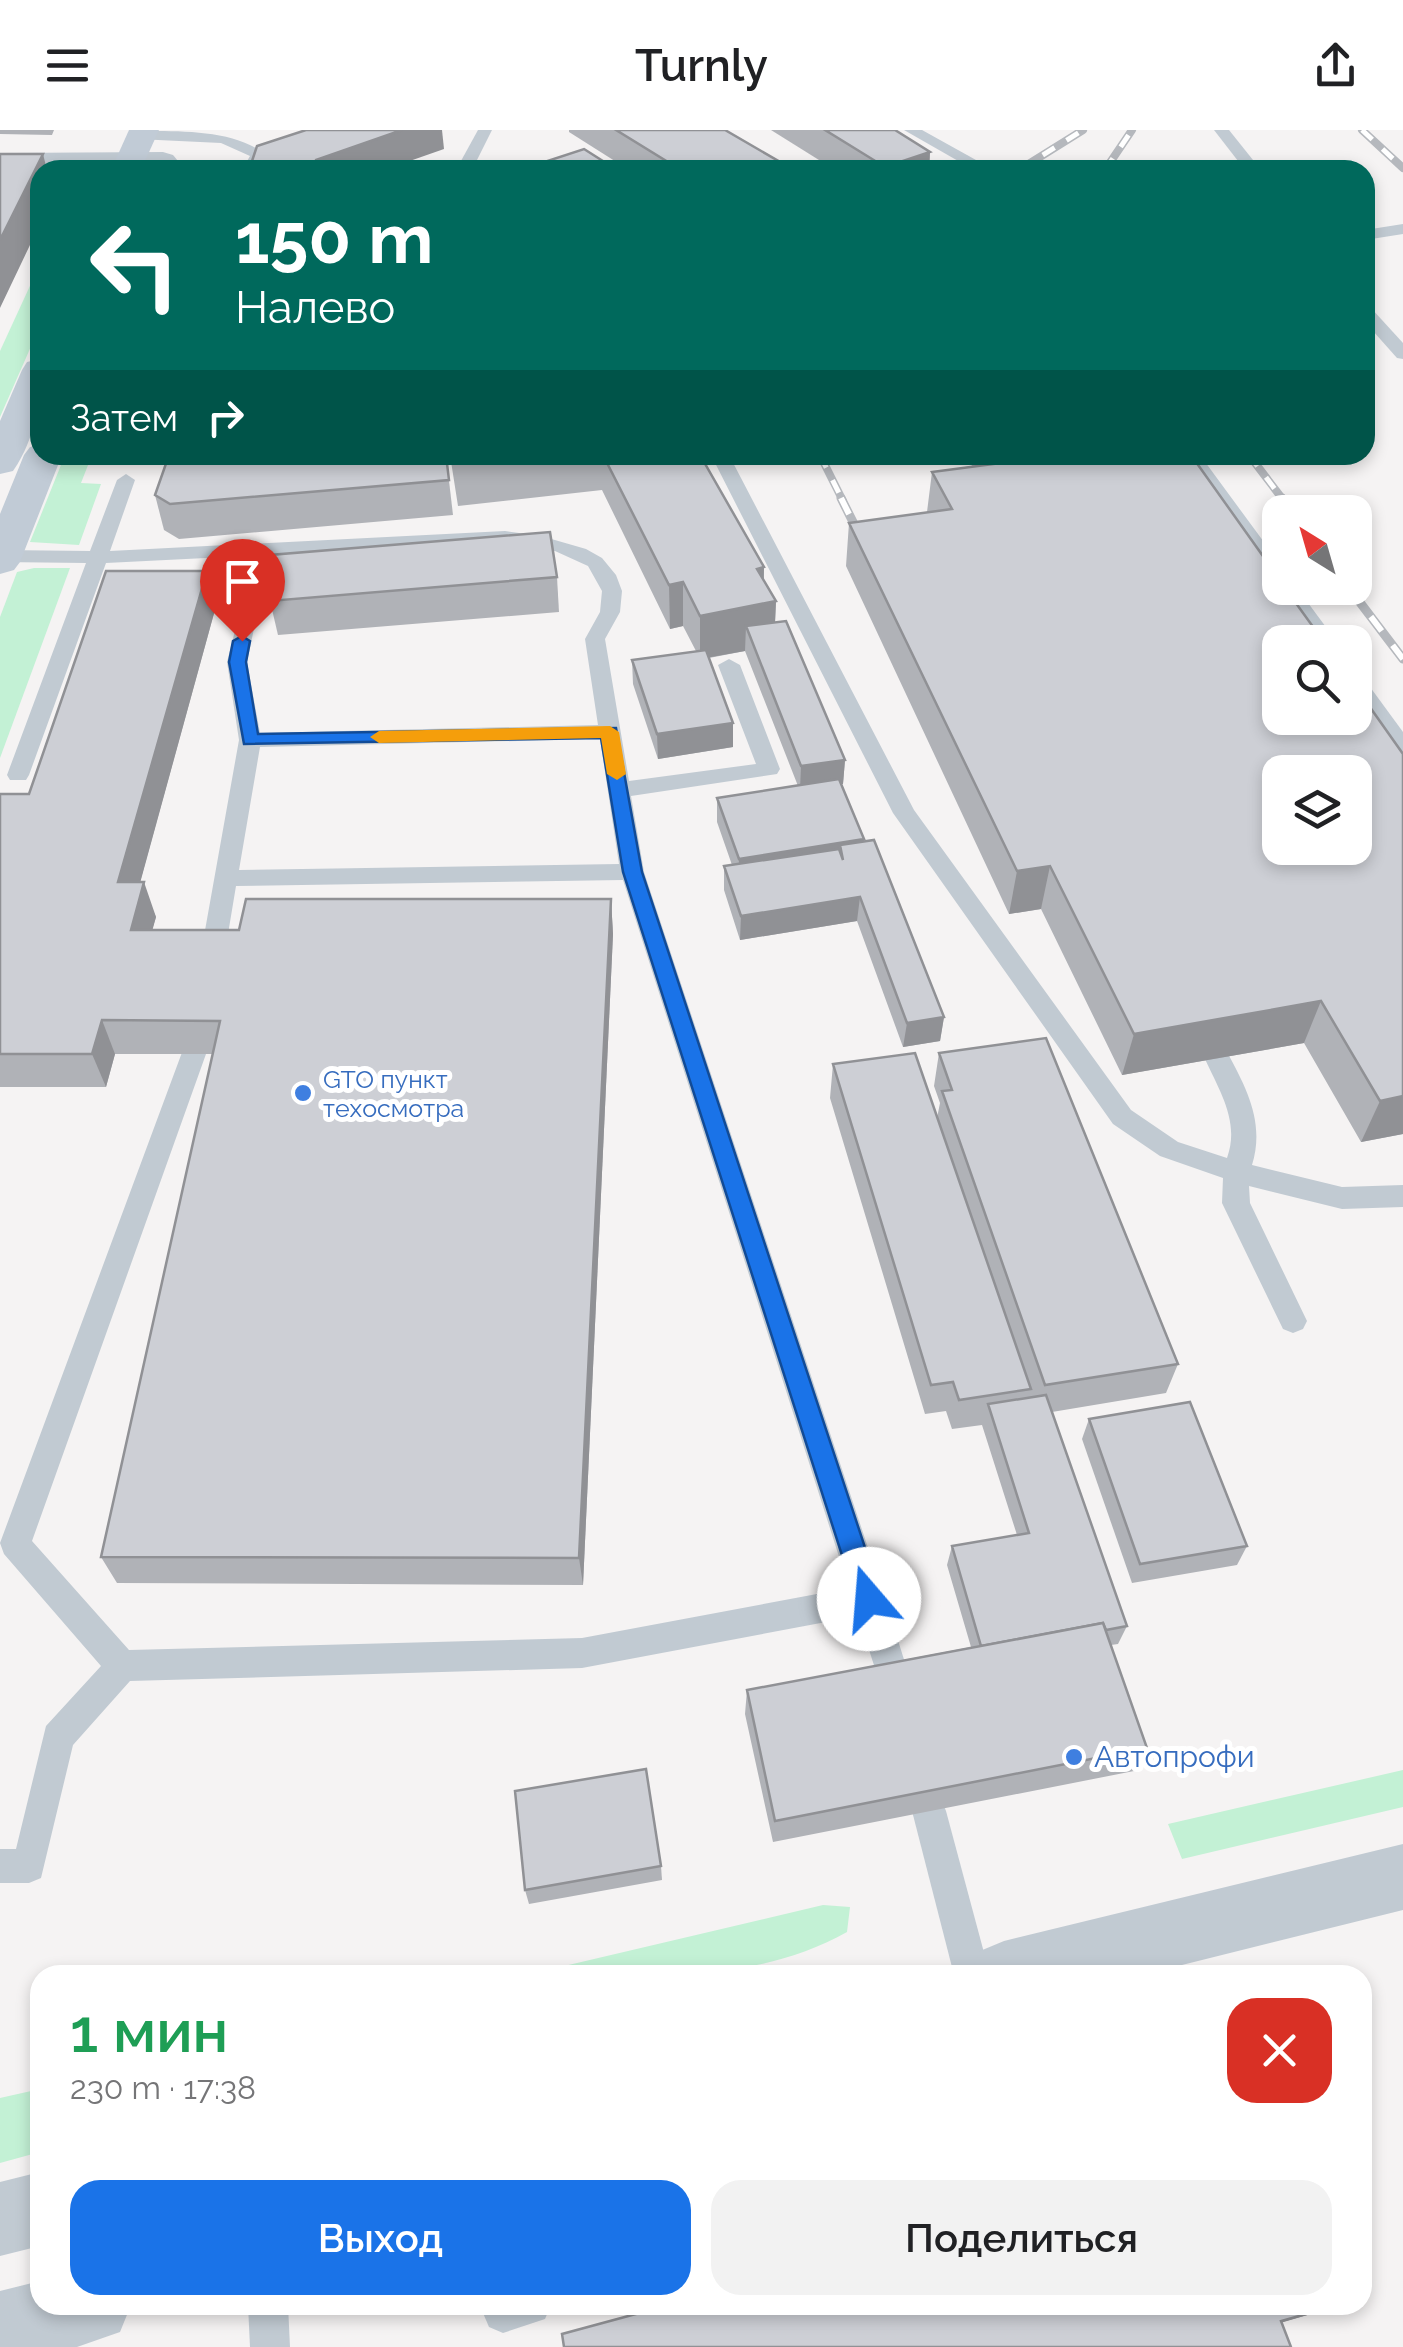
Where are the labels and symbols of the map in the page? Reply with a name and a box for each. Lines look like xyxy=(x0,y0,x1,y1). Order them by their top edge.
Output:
north arrow xyxy=(1262,495,1372,605)
pin xyxy=(200,539,285,642)
place label: GTO пункт техосмотра xyxy=(323,1064,464,1123)
marker: GTO пункт техосмотра xyxy=(292,1082,314,1104)
position arrow xyxy=(817,1547,921,1651)
place label: Автопрофи xyxy=(1094,1739,1255,1774)
marker: Автопрофи xyxy=(1063,1746,1085,1768)

